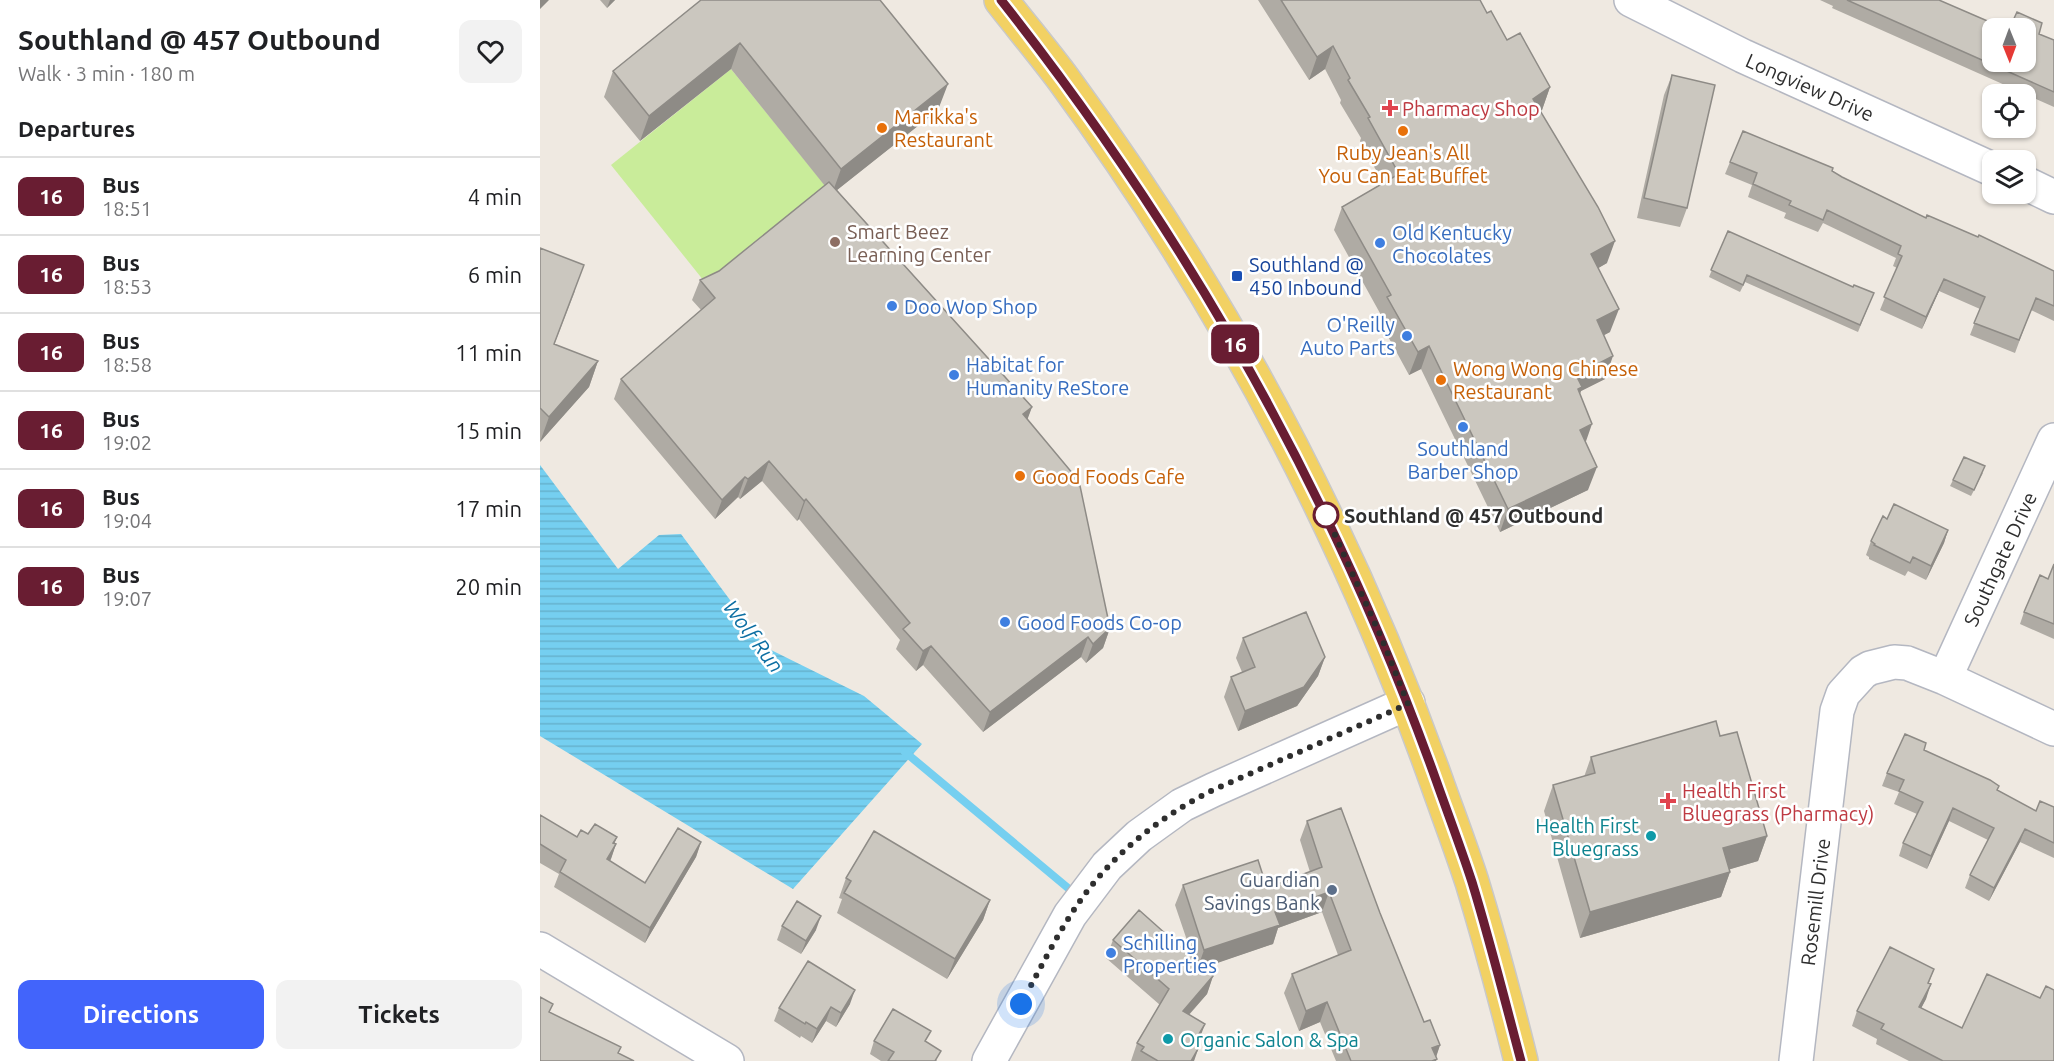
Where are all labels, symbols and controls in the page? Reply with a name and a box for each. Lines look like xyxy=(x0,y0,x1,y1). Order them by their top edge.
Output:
north arrow xyxy=(1982,18,2036,72)
map controls xyxy=(1982,18,2036,204)
button: heart xyxy=(459,20,522,83)
text: Southland @ 457 Outbound xyxy=(18,24,381,55)
street label: Longview Drive xyxy=(1742,48,1878,126)
text: Walk · 3 min · 180 m xyxy=(18,62,195,85)
button: locate xyxy=(1982,84,2036,138)
place label: Pharmacy Shop xyxy=(1402,97,1540,120)
marker: Pharmacy Shop xyxy=(1383,101,1397,115)
place label: Marikka's Restaurant xyxy=(894,105,993,151)
text: Departures xyxy=(18,116,135,141)
marker: Marikka's Restaurant xyxy=(875,121,889,135)
marker: Ruby Jean's All You Can Eat Buffet xyxy=(1396,124,1410,138)
place label: Ruby Jean's All You Can Eat Buffet xyxy=(1318,141,1488,187)
button: layers xyxy=(1982,150,2036,204)
text: Bus xyxy=(102,172,140,197)
text: 16 xyxy=(39,184,63,208)
text: 4 min xyxy=(468,184,522,209)
text: 18:51 xyxy=(102,197,152,220)
place label: Smart Beez Learning Center xyxy=(847,220,991,266)
place label: Old Kentucky Chocolates xyxy=(1392,221,1512,267)
marker: Smart Beez Learning Center xyxy=(828,235,842,249)
marker: Old Kentucky Chocolates xyxy=(1373,236,1387,250)
text: Bus xyxy=(102,250,140,275)
place label: Southland @ 450 Inbound xyxy=(1249,253,1364,299)
text: 16 xyxy=(39,262,63,286)
text: 6 min xyxy=(468,262,522,287)
marker: Southland @ 450 Inbound xyxy=(1230,269,1244,283)
text: 18:53 xyxy=(102,275,152,298)
place label: Doo Wop Shop xyxy=(904,295,1038,318)
marker: Doo Wop Shop xyxy=(885,299,899,313)
place label: O'Reilly Auto Parts xyxy=(1300,313,1395,359)
line badge: 16 xyxy=(1208,324,1262,364)
text: Bus xyxy=(102,328,140,353)
marker: O'Reilly Auto Parts xyxy=(1400,329,1414,343)
text: 16 xyxy=(1223,332,1247,356)
text: 16 xyxy=(39,340,63,364)
text: 11 min xyxy=(455,340,522,365)
text: 18:58 xyxy=(102,353,152,376)
place label: Habitat for Humanity ReStore xyxy=(966,353,1129,399)
place label: Wong Wong Chinese Restaurant xyxy=(1453,357,1639,403)
marker: Habitat for Humanity ReStore xyxy=(947,368,961,382)
marker: Wong Wong Chinese Restaurant xyxy=(1434,373,1448,387)
text: Bus xyxy=(102,406,140,431)
text: 16 xyxy=(39,418,63,442)
text: 15 min xyxy=(455,418,522,443)
marker: Southland Barber Shop xyxy=(1456,420,1470,434)
text: 19:02 xyxy=(102,431,152,454)
place label: Southland Barber Shop xyxy=(1408,437,1518,483)
place label: Good Foods Cafe xyxy=(1032,465,1185,488)
marker: Good Foods Cafe xyxy=(1013,469,1027,483)
text: Bus xyxy=(102,484,140,509)
street label: Southgate Drive xyxy=(1959,488,2041,630)
text: 16 xyxy=(39,496,63,520)
text: 17 min xyxy=(455,496,522,521)
marker: Southland @ 457 Outbound xyxy=(1313,502,1339,528)
place label: Southland @ 457 Outbound xyxy=(1344,504,1603,527)
text: 19:04 xyxy=(102,509,152,532)
text: Bus xyxy=(102,562,140,587)
text: 16 xyxy=(39,574,63,598)
text: 20 min xyxy=(455,574,522,599)
text: 19:07 xyxy=(102,587,152,610)
water label: Wolf Run xyxy=(719,595,789,677)
place label: Good Foods Co-op xyxy=(1017,611,1182,634)
marker: Good Foods Co-op xyxy=(998,615,1012,629)
place label: Health First Bluegrass (Pharmacy) xyxy=(1682,779,1874,825)
marker: Health First Bluegrass (Pharmacy) xyxy=(1659,792,1677,810)
place label: Health First Bluegrass xyxy=(1535,814,1639,860)
marker: Health First Bluegrass xyxy=(1644,829,1658,843)
street label: Rosemill Drive xyxy=(1796,837,1834,967)
place label: Guardian Savings Bank xyxy=(1204,868,1320,914)
marker: Guardian Savings Bank xyxy=(1325,883,1339,897)
place label: Schilling Properties xyxy=(1123,931,1217,977)
marker: Schilling Properties xyxy=(1104,946,1118,960)
button: Directions xyxy=(18,980,264,1049)
button: Tickets xyxy=(276,980,522,1049)
your location xyxy=(1006,989,1036,1019)
place label: Organic Salon & Spa xyxy=(1180,1028,1359,1051)
marker: Organic Salon & Spa xyxy=(1161,1032,1175,1046)

